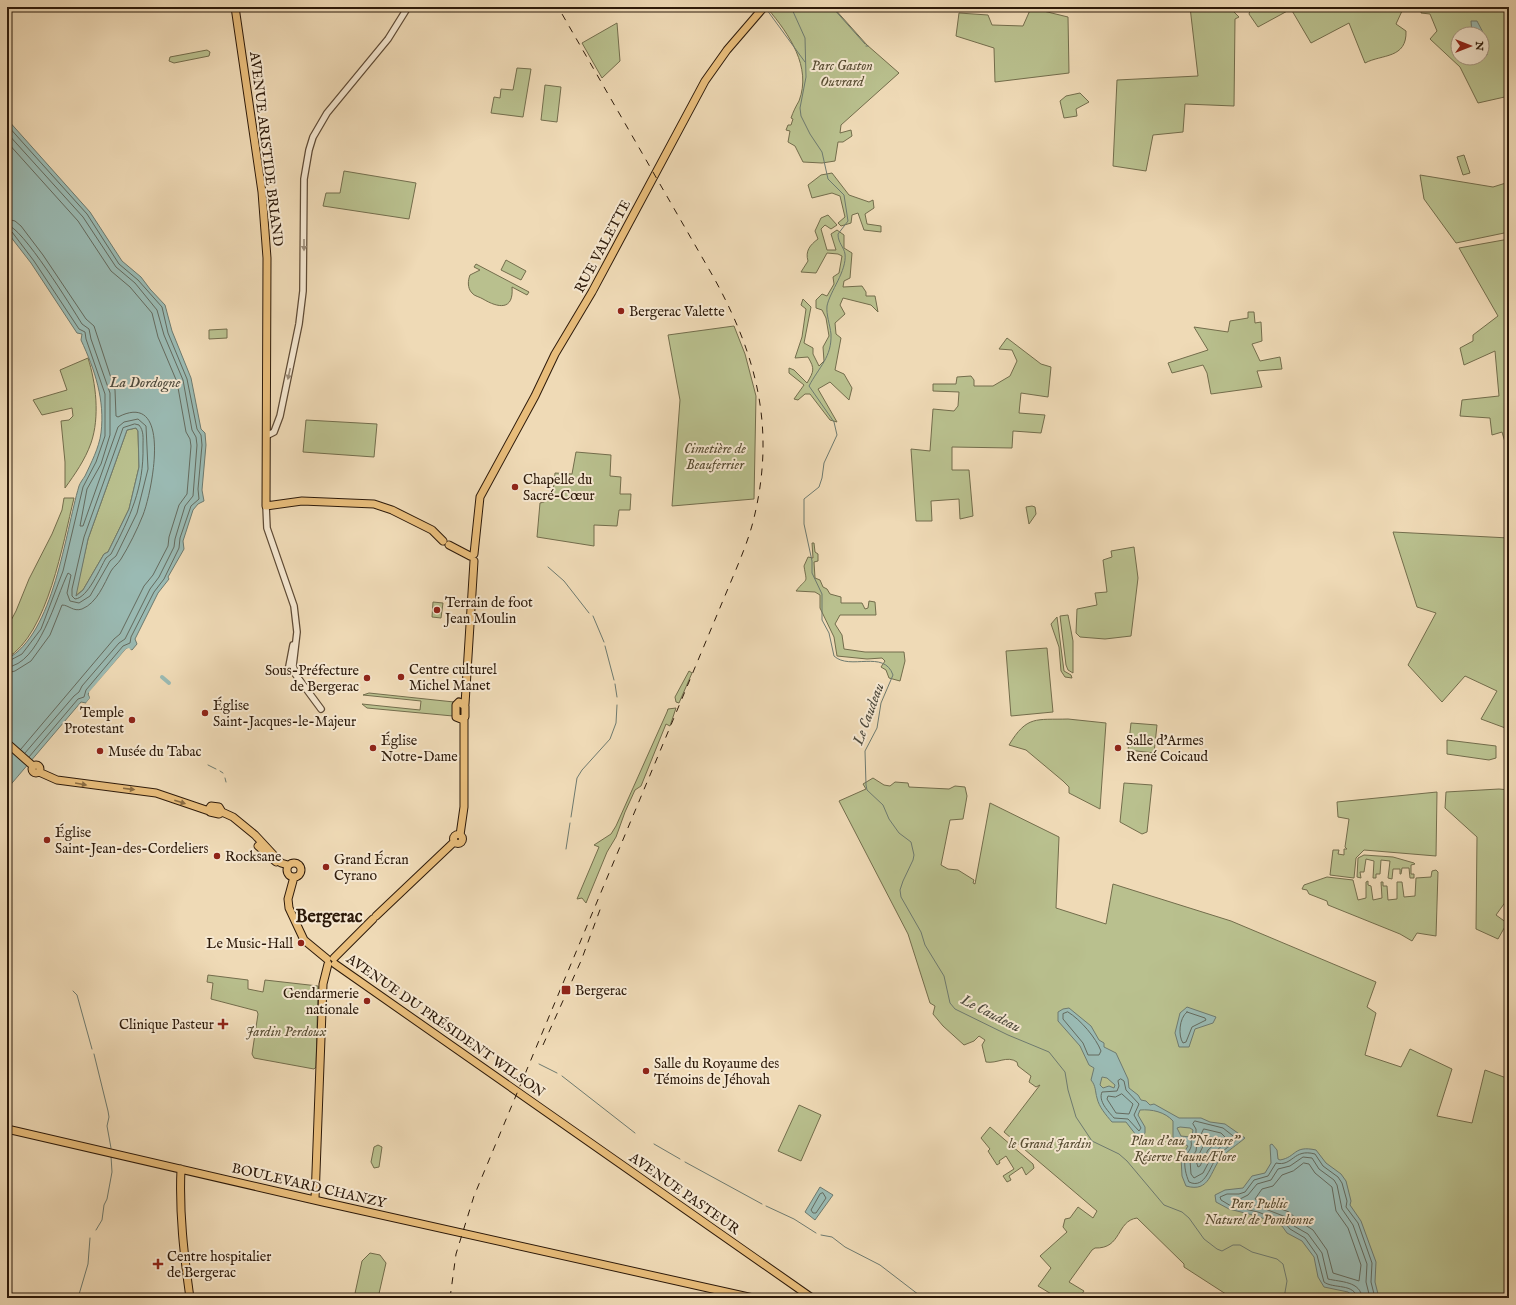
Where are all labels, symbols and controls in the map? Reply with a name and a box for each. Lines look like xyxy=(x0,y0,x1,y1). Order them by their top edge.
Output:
north arrow xyxy=(1450,26,1490,66)
text: N xyxy=(1472,40,1486,51)
street label: AVENUE ARISTIDE BRIAND xyxy=(245,50,287,248)
park label: Parc Gaston Ouvrard xyxy=(811,57,873,91)
street label: RUE VALETTE xyxy=(571,197,635,296)
one-way arrow xyxy=(301,239,307,252)
place label: Bergerac Valette xyxy=(629,303,725,321)
marker: Bergerac Valette xyxy=(616,306,626,316)
one-way arrow xyxy=(285,367,291,380)
water label: La Dordogne xyxy=(108,373,181,393)
park label: Cimetière de Beauferrier xyxy=(684,440,746,474)
place label: Chapelle du Sacré-Cœur xyxy=(523,471,595,505)
marker: Chapelle du Sacré-Cœur xyxy=(510,482,520,492)
place label: Terrain de foot Jean Moulin xyxy=(443,594,533,628)
marker: Terrain de foot Jean Moulin xyxy=(432,605,442,615)
place label: Centre culturel Michel Manet xyxy=(409,661,497,695)
place label: Sous-Préfecture de Bergerac xyxy=(265,662,360,696)
marker: Centre culturel Michel Manet xyxy=(396,672,406,682)
marker: Sous-Préfecture de Bergerac xyxy=(362,673,372,683)
water label: Le Caudeau xyxy=(848,680,888,749)
place label: Église Saint-Jacques-le-Majeur xyxy=(213,696,356,731)
place label: Temple Protestant xyxy=(64,704,125,738)
marker: Église Saint-Jacques-le-Majeur xyxy=(200,708,210,718)
marker: Temple Protestant xyxy=(127,715,137,725)
place label: Église Notre-Dame xyxy=(381,731,458,766)
place label: Salle d'Armes René Coicaud xyxy=(1126,732,1208,766)
place label: Musée du Tabac xyxy=(108,743,202,761)
marker: Église Notre-Dame xyxy=(368,743,378,753)
marker: Salle d'Armes René Coicaud xyxy=(1113,743,1123,753)
marker: Musée du Tabac xyxy=(95,746,105,756)
one-way arrow xyxy=(75,782,87,788)
one-way arrow xyxy=(123,786,135,792)
one-way arrow xyxy=(175,799,187,805)
place label: Église Saint-Jean-des-Cordeliers xyxy=(55,823,208,858)
marker: Église Saint-Jean-des-Cordeliers xyxy=(42,835,52,845)
place label: Rocksane xyxy=(225,848,282,866)
place label: Grand Écran Cyrano xyxy=(334,850,409,885)
marker: Rocksane xyxy=(212,851,222,861)
marker: Grand Écran Cyrano xyxy=(321,862,331,872)
district label: Bergerac xyxy=(296,906,363,929)
place label: Le Music-Hall xyxy=(206,935,293,953)
marker: Le Music-Hall xyxy=(296,938,306,948)
street label: AVENUE DU PRÉSIDENT WILSON xyxy=(342,949,549,1101)
place label: Bergerac xyxy=(575,982,627,1000)
marker: Bergerac xyxy=(560,984,572,996)
place label: Gendarmerie nationale xyxy=(283,985,360,1019)
water label: Le Caudeau xyxy=(957,990,1024,1037)
marker: Gendarmerie nationale xyxy=(362,996,372,1006)
place label: Clinique Pasteur xyxy=(119,1016,214,1034)
marker: Clinique Pasteur xyxy=(217,1018,229,1030)
park label: Jardin Perdoux xyxy=(246,1023,326,1041)
place label: Salle du Royaume des Témoins de Jéhovah xyxy=(654,1055,779,1089)
marker: Salle du Royaume des Témoins de Jéhovah xyxy=(641,1066,651,1076)
park label: Plan d'eau "Nature" Réserve Faune/Flore xyxy=(1130,1132,1242,1166)
park label: le Grand Jardin xyxy=(1009,1135,1091,1153)
street label: AVENUE PASTEUR xyxy=(625,1148,744,1239)
street label: BOULEVARD CHANZY xyxy=(230,1159,389,1213)
park label: Parc Public Naturel de Pombonne xyxy=(1204,1195,1314,1229)
place label: Centre hospitalier de Bergerac xyxy=(167,1248,271,1282)
marker: Centre hospitalier de Bergerac xyxy=(152,1258,164,1270)

